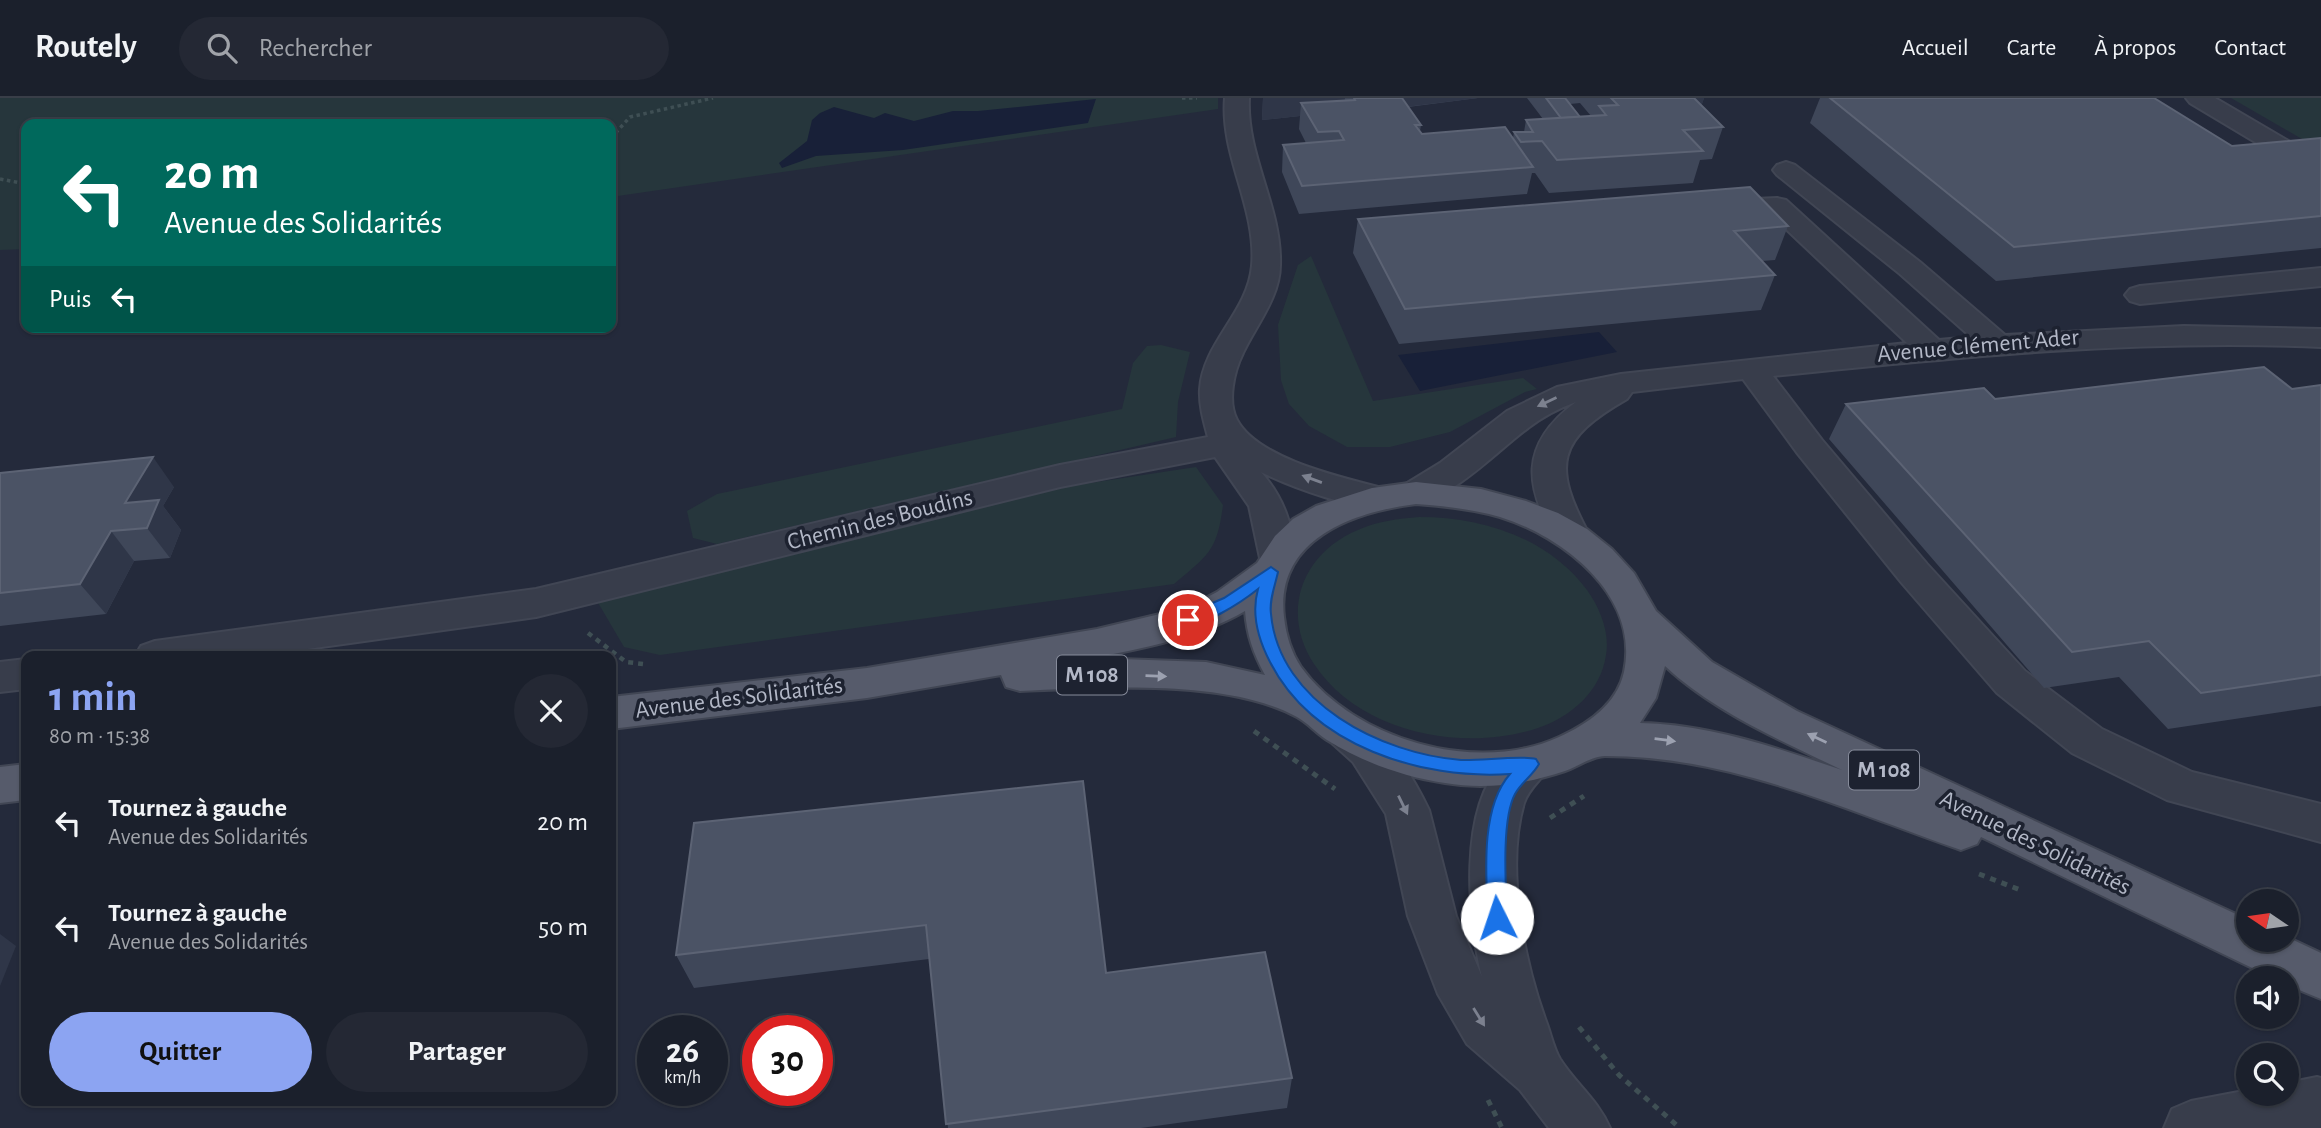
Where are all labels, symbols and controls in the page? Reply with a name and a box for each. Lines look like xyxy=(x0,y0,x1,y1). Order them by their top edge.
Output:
search box xyxy=(179,17,669,80)
icon: search xyxy=(203,29,241,67)
text: Routely xyxy=(35,31,137,64)
text: Rechercher xyxy=(259,35,372,61)
text: Accueil xyxy=(1902,36,1969,60)
text: Carte xyxy=(2007,36,2056,60)
text: À propos xyxy=(2094,36,2176,60)
text: Contact xyxy=(2214,36,2286,60)
icon: left xyxy=(49,147,140,238)
text: 20 m xyxy=(164,149,260,198)
text: Avenue des Solidarités xyxy=(164,207,442,239)
icon: left xyxy=(105,280,143,318)
text: Puis xyxy=(49,286,91,312)
street label: Avenue Clément Ader xyxy=(1876,325,2080,367)
one-way arrow xyxy=(1537,397,1557,408)
one-way arrow xyxy=(1302,473,1323,484)
street label: Chemin des Boudins xyxy=(785,485,975,555)
pin xyxy=(1158,590,1218,650)
icon: arrive xyxy=(1169,601,1207,639)
road number: M 108 xyxy=(1057,656,1127,694)
one-way arrow xyxy=(1145,670,1167,681)
street label: Avenue des Solidarités xyxy=(634,673,844,723)
button: close xyxy=(514,674,588,748)
text: 1 min xyxy=(49,676,138,718)
text: 80 m · 15:38 xyxy=(49,725,150,748)
one-way arrow xyxy=(1807,733,1827,744)
one-way arrow xyxy=(1654,734,1676,745)
road number: M 108 xyxy=(1849,750,1919,790)
street label: Avenue des Solidarités xyxy=(1936,786,2134,900)
text: Tournez à gauche xyxy=(108,795,287,821)
one-way arrow xyxy=(1398,795,1409,815)
icon: left xyxy=(49,804,87,842)
text: 20 m xyxy=(537,809,588,835)
text: Avenue des Solidarités xyxy=(108,826,308,849)
position arrow xyxy=(1460,881,1534,955)
north arrow xyxy=(2236,889,2300,952)
map controls xyxy=(2236,889,2299,1106)
text: Tournez à gauche xyxy=(108,900,287,926)
icon: left xyxy=(49,909,87,947)
text: 50 m xyxy=(538,914,588,940)
text: Avenue des Solidarités xyxy=(108,931,308,954)
button: sound xyxy=(2236,966,2299,1029)
one-way arrow xyxy=(1472,1008,1485,1027)
button: Quitter xyxy=(49,1012,312,1092)
button: Partager xyxy=(326,1012,588,1092)
speed limit sign: 30 xyxy=(742,1015,833,1106)
text: 26 xyxy=(666,1034,699,1069)
button: search xyxy=(2236,1043,2299,1106)
text: km/h xyxy=(664,1069,701,1087)

